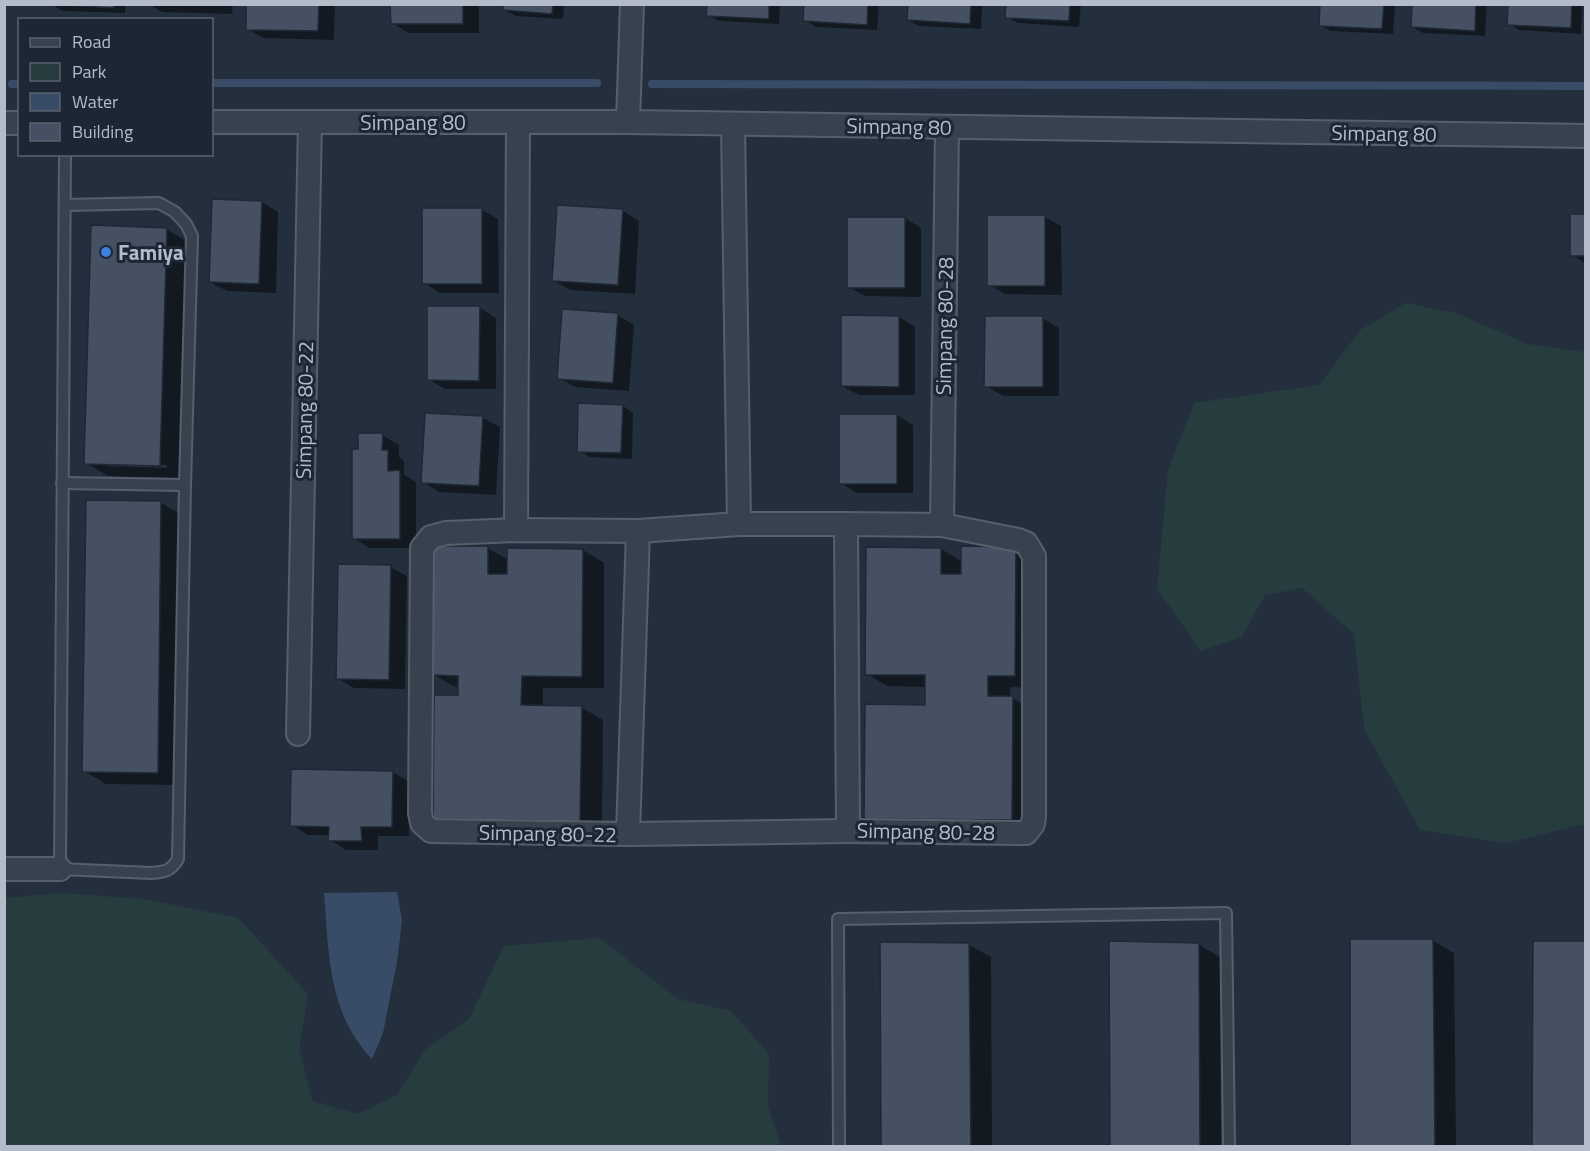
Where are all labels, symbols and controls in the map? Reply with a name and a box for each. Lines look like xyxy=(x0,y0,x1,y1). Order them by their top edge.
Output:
legend xyxy=(18,18,213,156)
text: Road xyxy=(72,28,111,55)
text: Park xyxy=(72,58,107,85)
text: Water xyxy=(72,88,118,115)
street label: Simpang 80 xyxy=(360,106,466,138)
street label: Simpang 80 xyxy=(846,109,952,143)
street label: Simpang 80 xyxy=(1331,116,1437,150)
text: Building xyxy=(72,118,133,145)
place label: Famiya xyxy=(118,236,184,268)
marker: Famiya xyxy=(99,245,113,259)
street label: Simpang 80-28 xyxy=(927,256,961,395)
street label: Simpang 80-22 xyxy=(287,341,321,479)
street label: Simpang 80-28 xyxy=(857,814,996,848)
street label: Simpang 80-22 xyxy=(479,816,617,850)

